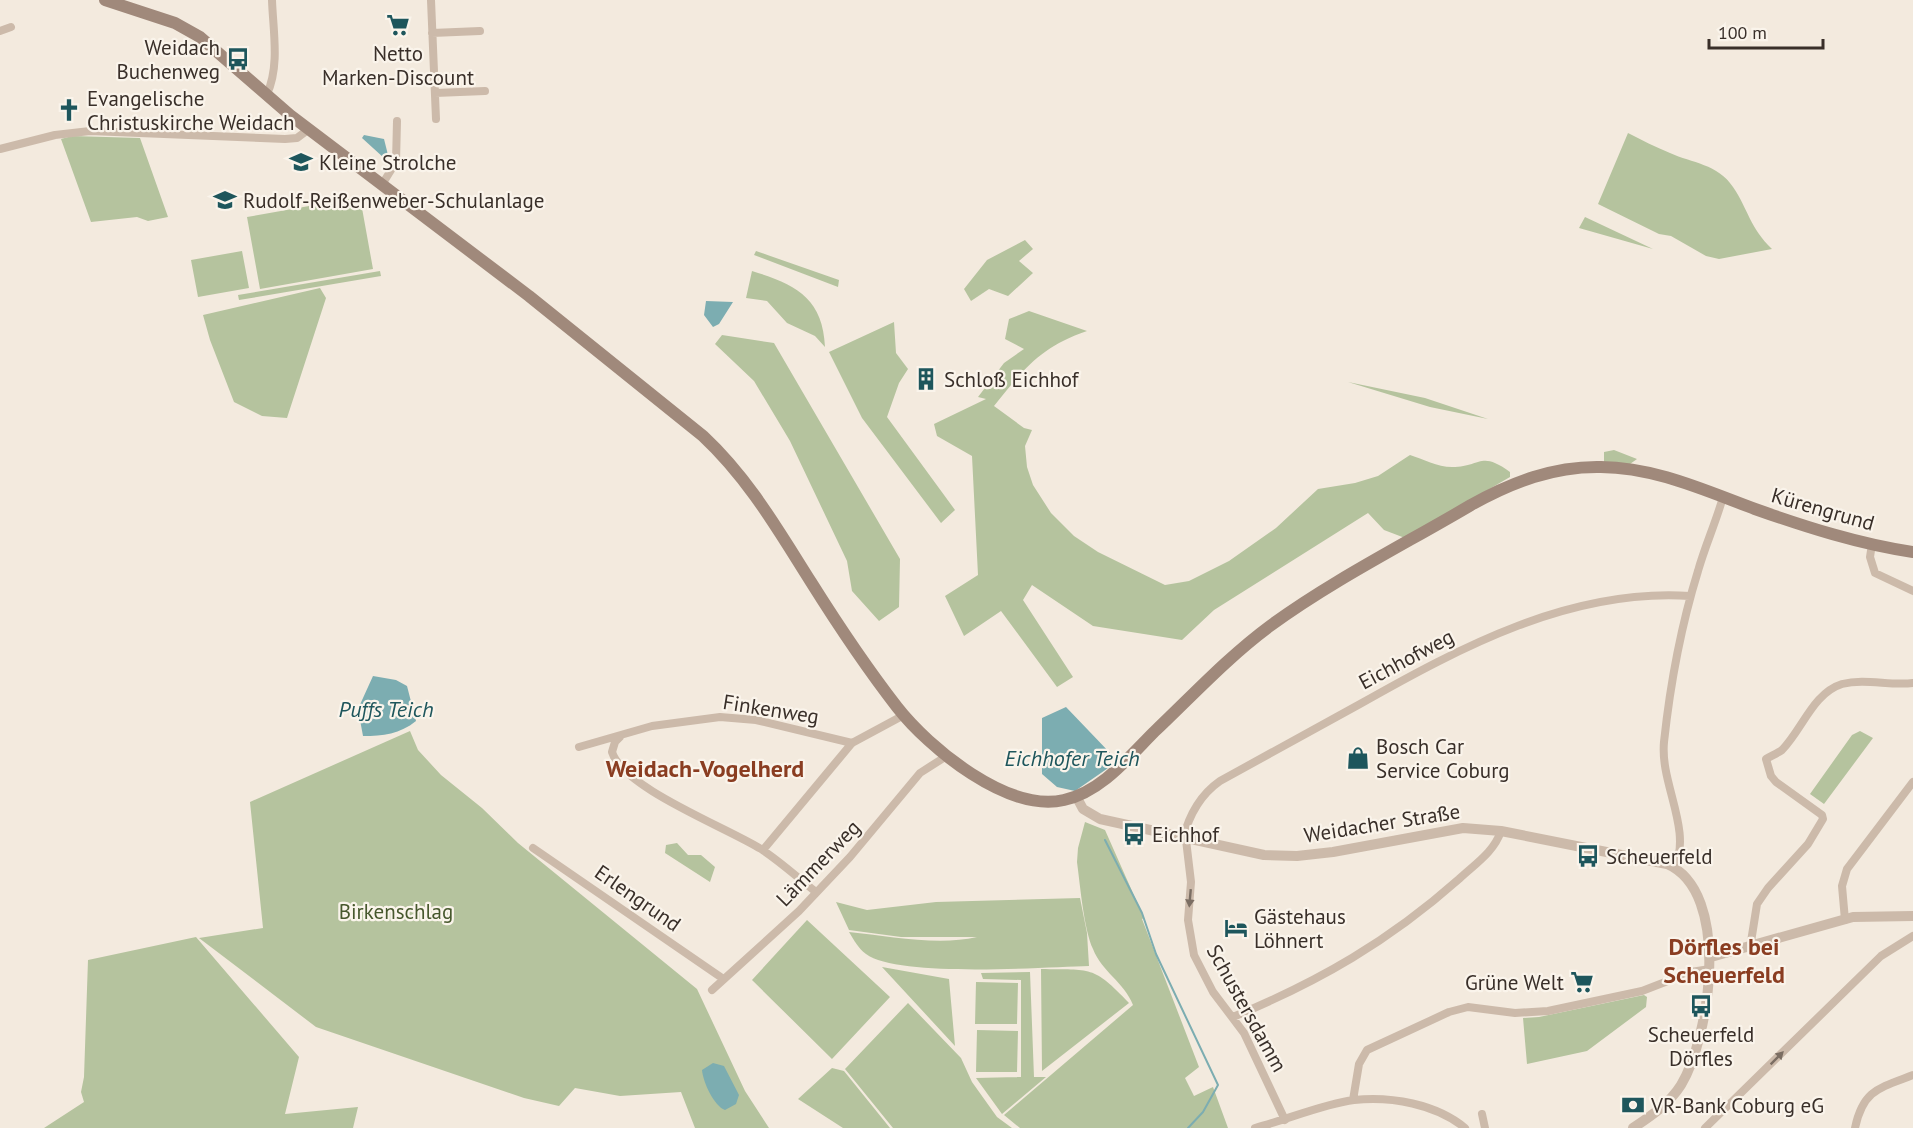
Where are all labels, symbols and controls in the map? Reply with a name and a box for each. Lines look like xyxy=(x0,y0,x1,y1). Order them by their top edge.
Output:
supermarket icon: Netto Marken-Discount xyxy=(385,12,411,38)
scale bar xyxy=(1709,12,1823,50)
text: 100 m xyxy=(1718,21,1767,44)
place label: Weidach Buchenweg xyxy=(116,34,220,85)
place label: Netto Marken-Discount xyxy=(322,40,474,91)
bus stop icon: Weidach Buchenweg xyxy=(225,46,251,72)
place label: Evangelische Christuskirche Weidach xyxy=(87,85,295,136)
church icon: Evangelische Christuskirche Weidach xyxy=(56,97,82,123)
school or university icon: Kleine Strolche xyxy=(288,149,314,175)
place label: Kleine Strolche xyxy=(319,149,456,176)
school or university icon: Rudolf-Reißenweber-Schulanlage xyxy=(212,187,238,213)
place label: Rudolf-Reißenweber-Schulanlage xyxy=(243,187,544,214)
building icon: Schloß Eichhof xyxy=(913,366,939,392)
place label: Schloß Eichhof xyxy=(944,366,1080,393)
street label: Kürengrund xyxy=(1768,481,1878,537)
street label: Eichhofweg xyxy=(1354,623,1458,695)
street label: Finkenweg xyxy=(721,688,821,730)
water label: Puffs Teich xyxy=(338,695,434,723)
place label: Bosch Car Service Coburg xyxy=(1376,733,1510,784)
water label: Eichhofer Teich xyxy=(1004,744,1140,772)
shop icon: Bosch Car Service Coburg xyxy=(1345,745,1371,771)
district label: Weidach-Vogelherd xyxy=(606,753,804,784)
street label: Weidacher Straße xyxy=(1302,797,1462,849)
street label: Lämmerweg xyxy=(770,814,866,912)
bus stop icon: Eichhof xyxy=(1121,821,1147,847)
place label: Eichhof xyxy=(1152,821,1220,848)
bus stop icon: Scheuerfeld xyxy=(1575,843,1601,869)
place label: Scheuerfeld xyxy=(1606,843,1712,870)
street label: Erlengrund xyxy=(590,858,686,938)
one-way arrow xyxy=(1185,888,1195,907)
park label: Birkenschlag xyxy=(339,898,453,925)
place label: Gästehaus Löhnert xyxy=(1254,903,1346,954)
hotel icon: Gästehaus Löhnert xyxy=(1223,915,1249,941)
district label: Dörfles bei Scheuerfeld xyxy=(1663,931,1785,990)
street label: Schustersdamm xyxy=(1201,940,1293,1076)
place label: Grüne Welt xyxy=(1465,969,1564,996)
supermarket icon: Grüne Welt xyxy=(1569,969,1595,995)
bus stop icon: Scheuerfeld Dörfles xyxy=(1688,993,1714,1019)
place label: Scheuerfeld Dörfles xyxy=(1648,1021,1754,1072)
one-way arrow xyxy=(1770,1051,1785,1065)
bank icon: VR-Bank Coburg eG xyxy=(1620,1092,1646,1118)
place label: VR-Bank Coburg eG xyxy=(1650,1092,1824,1119)

